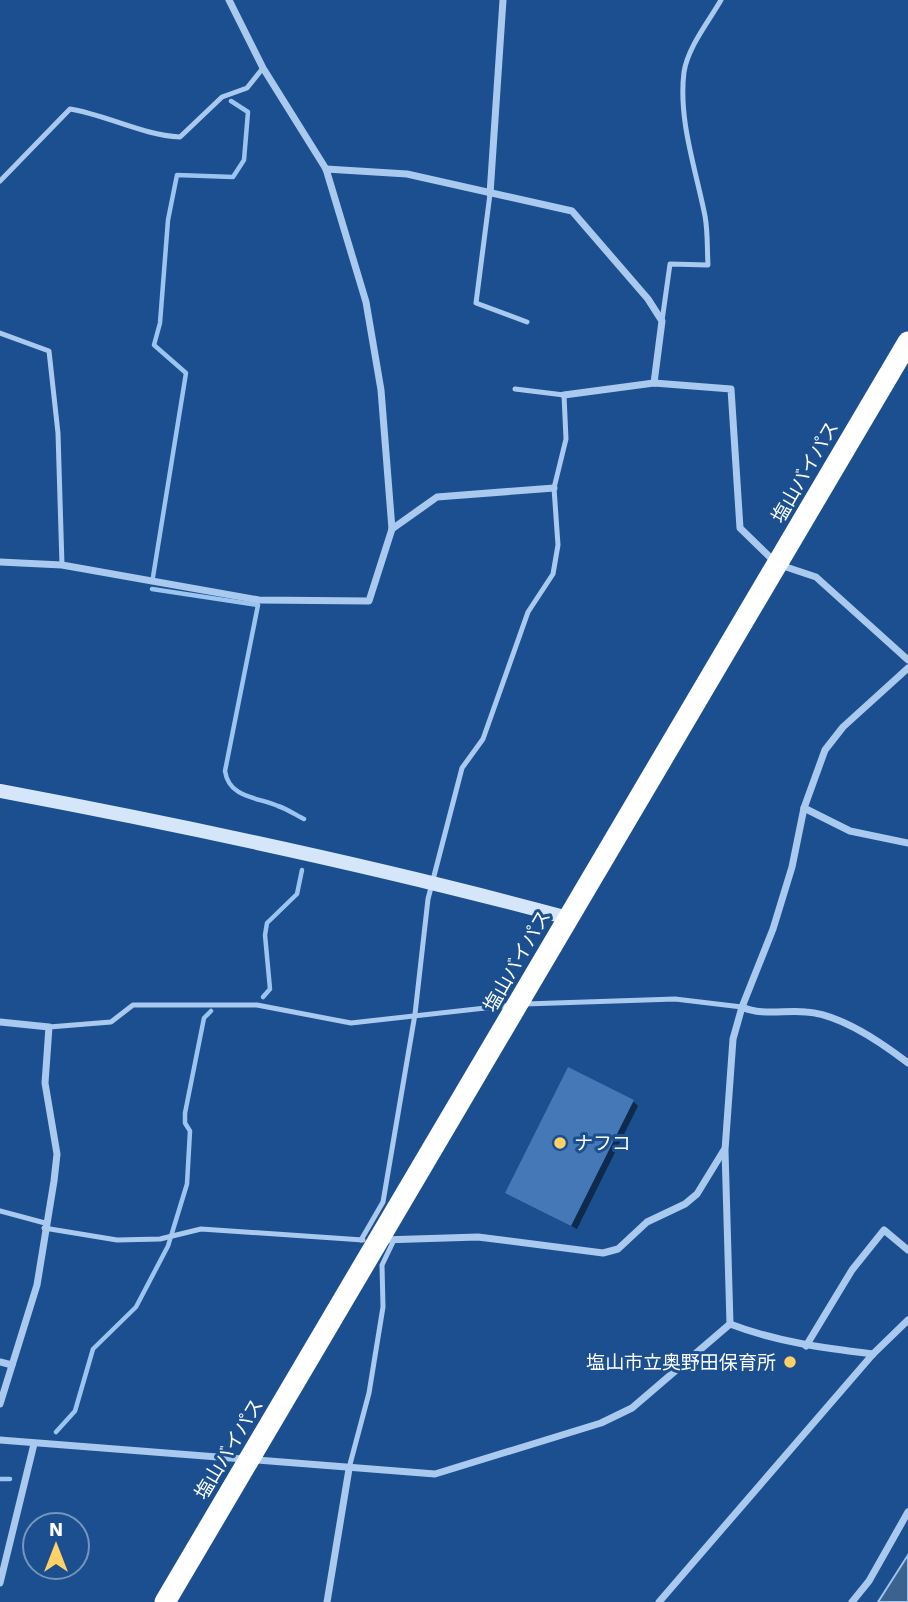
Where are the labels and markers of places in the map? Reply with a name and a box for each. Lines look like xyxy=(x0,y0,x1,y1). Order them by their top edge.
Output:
place label: ナフコ xyxy=(574,1132,631,1155)
marker: ナフコ xyxy=(552,1135,568,1151)
place label: 塩山市立奥野田保育所 xyxy=(586,1351,776,1374)
marker: 塩山市立奥野田保育所 xyxy=(782,1354,798,1370)

